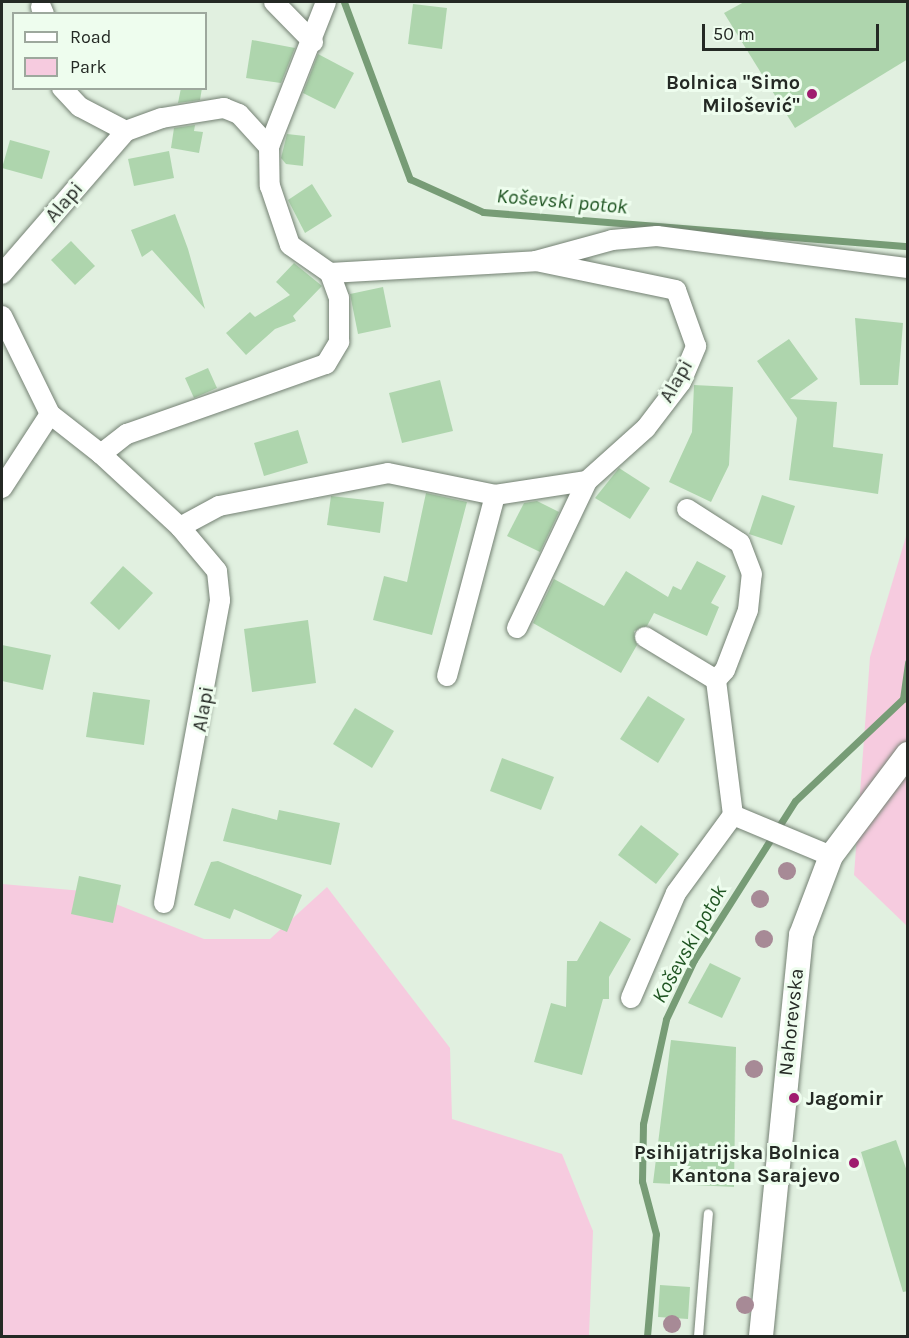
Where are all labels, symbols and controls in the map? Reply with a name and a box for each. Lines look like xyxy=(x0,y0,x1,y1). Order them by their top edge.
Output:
legend xyxy=(12,12,207,90)
scale bar xyxy=(705,12,882,50)
text: 50 m xyxy=(713,23,755,45)
text: Road xyxy=(70,26,111,48)
text: Park xyxy=(70,56,107,78)
place label: Bolnica "Simo Milošević" xyxy=(666,70,800,117)
marker: Bolnica "Simo Milošević" xyxy=(805,87,819,101)
street label: Alapi xyxy=(40,177,88,227)
water label: Koševski potok xyxy=(495,183,629,219)
street label: Alapi xyxy=(654,355,698,407)
street label: Alapi xyxy=(187,684,219,734)
water label: Koševski potok xyxy=(646,880,732,1008)
street label: Nahorevska xyxy=(773,967,809,1077)
place label: Jagomir xyxy=(806,1086,883,1110)
marker: Jagomir xyxy=(787,1091,801,1105)
place label: Psihijatrijska Bolnica Kantona Sarajevo xyxy=(634,1140,840,1187)
marker: Psihijatrijska Bolnica Kantona Sarajevo xyxy=(845,1154,863,1172)

